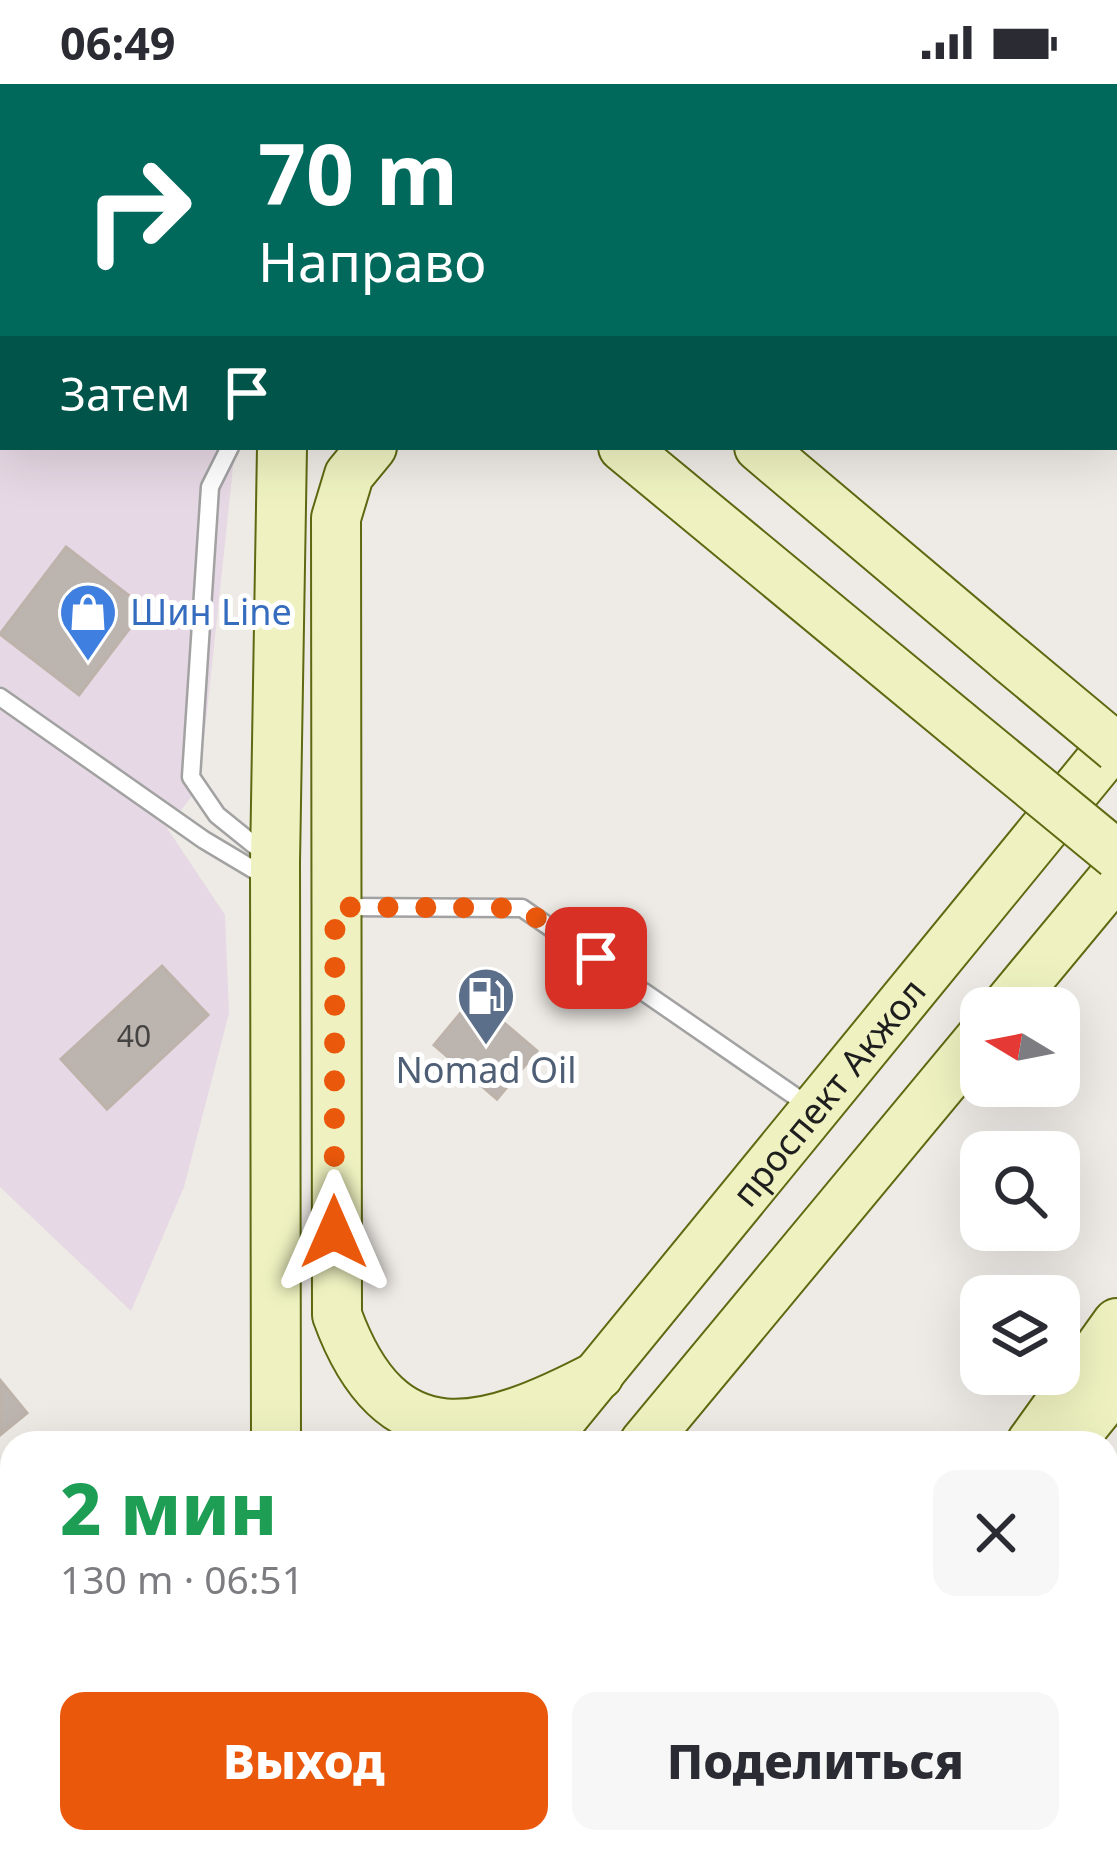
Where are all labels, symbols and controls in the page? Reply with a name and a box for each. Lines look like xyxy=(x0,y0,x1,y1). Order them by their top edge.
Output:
text: 06:49 xyxy=(60,12,176,73)
text: 70 m xyxy=(258,115,458,230)
icon: right xyxy=(60,132,216,288)
text: Направо xyxy=(258,224,486,298)
icon: arrive xyxy=(214,360,280,426)
text: Затем xyxy=(60,363,190,424)
shop icon: Шин Line xyxy=(57,581,119,663)
place label: Шин Line xyxy=(130,587,292,636)
pin xyxy=(545,907,647,1009)
icon: arrive xyxy=(563,925,629,991)
fuel station icon: Nomad Oil xyxy=(455,965,517,1047)
street label: проспект Акжол xyxy=(720,968,936,1216)
north arrow xyxy=(960,987,1080,1107)
map controls xyxy=(960,987,1080,1395)
house number: 40 xyxy=(117,1015,151,1056)
place label: Nomad Oil xyxy=(395,1045,577,1094)
button: search xyxy=(960,1131,1080,1251)
position arrow xyxy=(271,1169,397,1295)
button: layers xyxy=(960,1275,1080,1395)
text: 2 мин xyxy=(60,1458,277,1556)
button: close xyxy=(933,1470,1059,1596)
text: 130 m · 06:51 xyxy=(60,1552,304,1605)
button: Выход xyxy=(60,1692,548,1830)
button: Поделиться xyxy=(572,1692,1059,1830)

